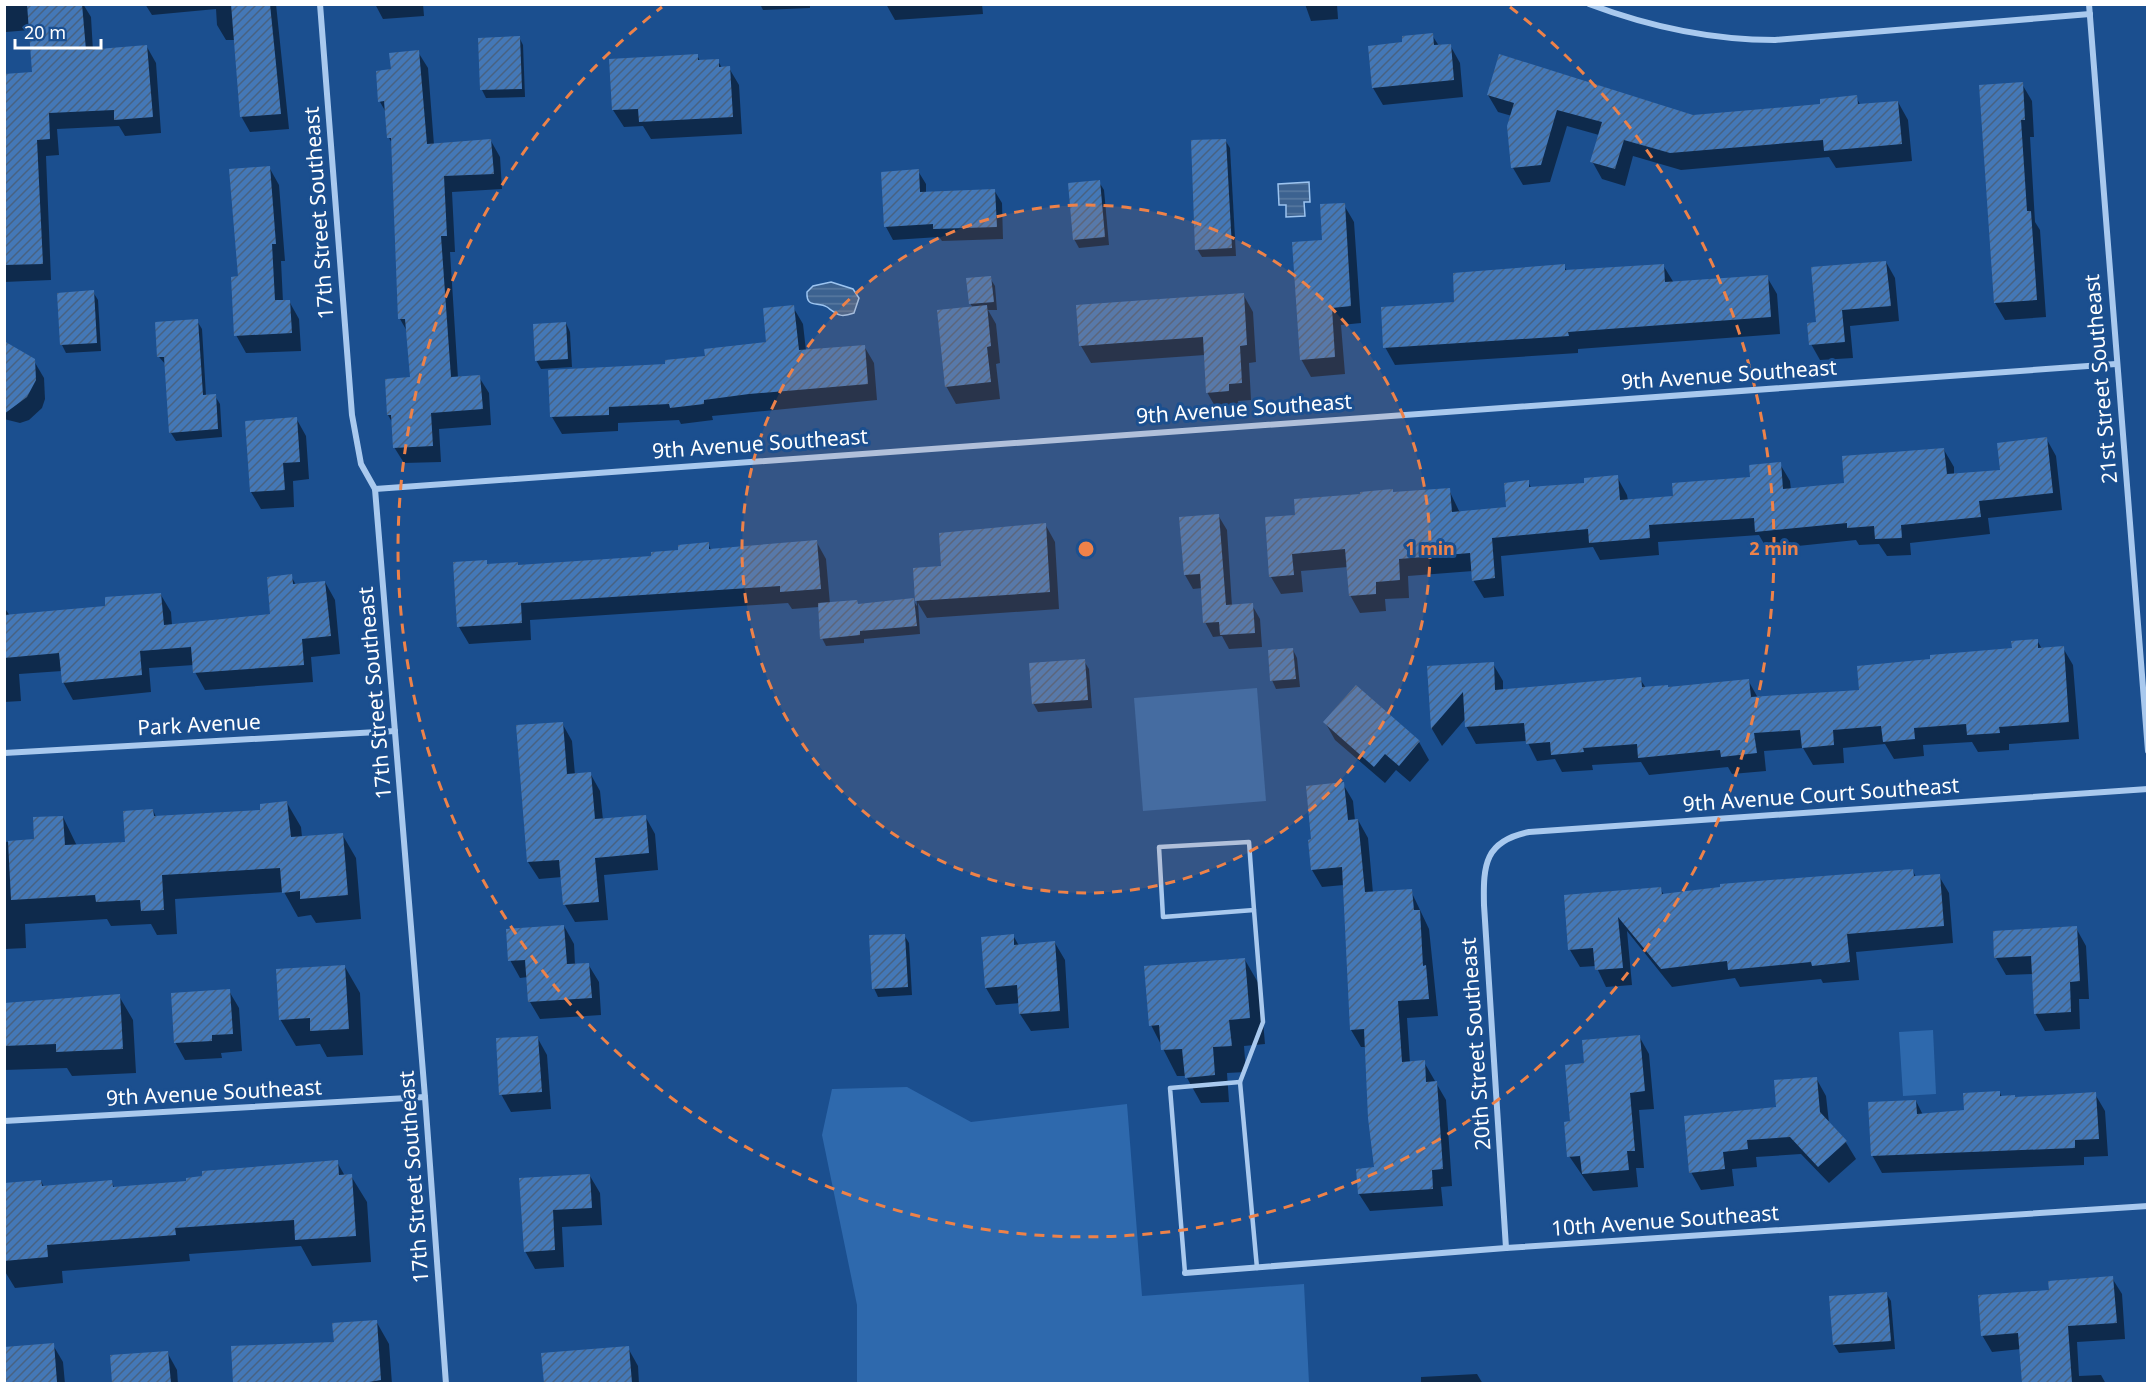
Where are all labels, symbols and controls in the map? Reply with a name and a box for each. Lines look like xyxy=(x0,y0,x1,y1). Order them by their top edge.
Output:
scale bar xyxy=(15,12,100,50)
text: 20 m xyxy=(24,20,66,44)
street label: 17th Street Southeast xyxy=(297,105,339,320)
street label: 21st Street Southeast xyxy=(2077,273,2123,485)
street label: 9th Avenue Southeast xyxy=(1620,352,1838,396)
street label: 9th Avenue Southeast xyxy=(1135,386,1353,430)
street label: 9th Avenue Southeast xyxy=(651,421,869,465)
text: 1 min xyxy=(1405,536,1455,560)
text: 2 min xyxy=(1749,536,1799,560)
centre of rings xyxy=(1076,539,1096,559)
street label: 17th Street Southeast xyxy=(351,585,397,800)
street label: Park Avenue xyxy=(137,707,261,741)
street label: 9th Avenue Court Southeast xyxy=(1682,770,1960,818)
street label: 20th Street Southeast xyxy=(1454,936,1496,1151)
street label: 17th Street Southeast xyxy=(392,1069,434,1284)
street label: 9th Avenue Southeast xyxy=(105,1072,323,1112)
street label: 10th Avenue Southeast xyxy=(1550,1198,1780,1242)

